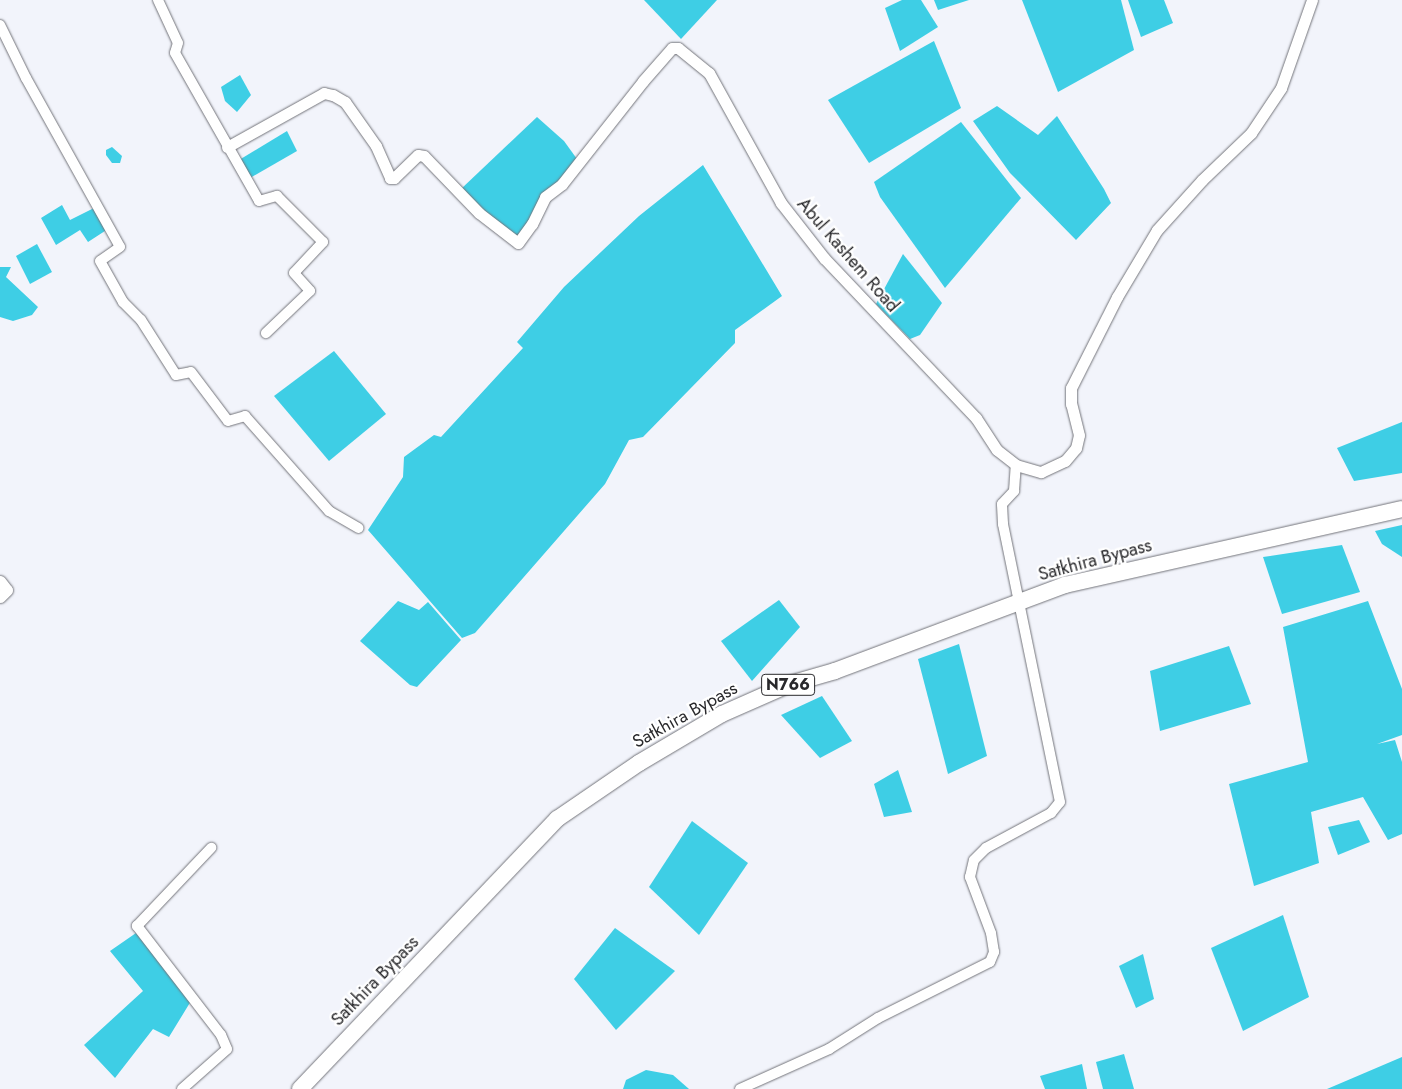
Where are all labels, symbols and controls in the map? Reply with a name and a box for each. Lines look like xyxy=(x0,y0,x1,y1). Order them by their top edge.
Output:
street label: Abul Kashem Road xyxy=(793,194,903,316)
street label: Satkhira Bypass xyxy=(1036,534,1154,586)
road number: N766 xyxy=(760,672,816,698)
street label: Satkhira Bypass xyxy=(629,677,741,753)
street label: Satkhira Bypass xyxy=(327,932,423,1030)

